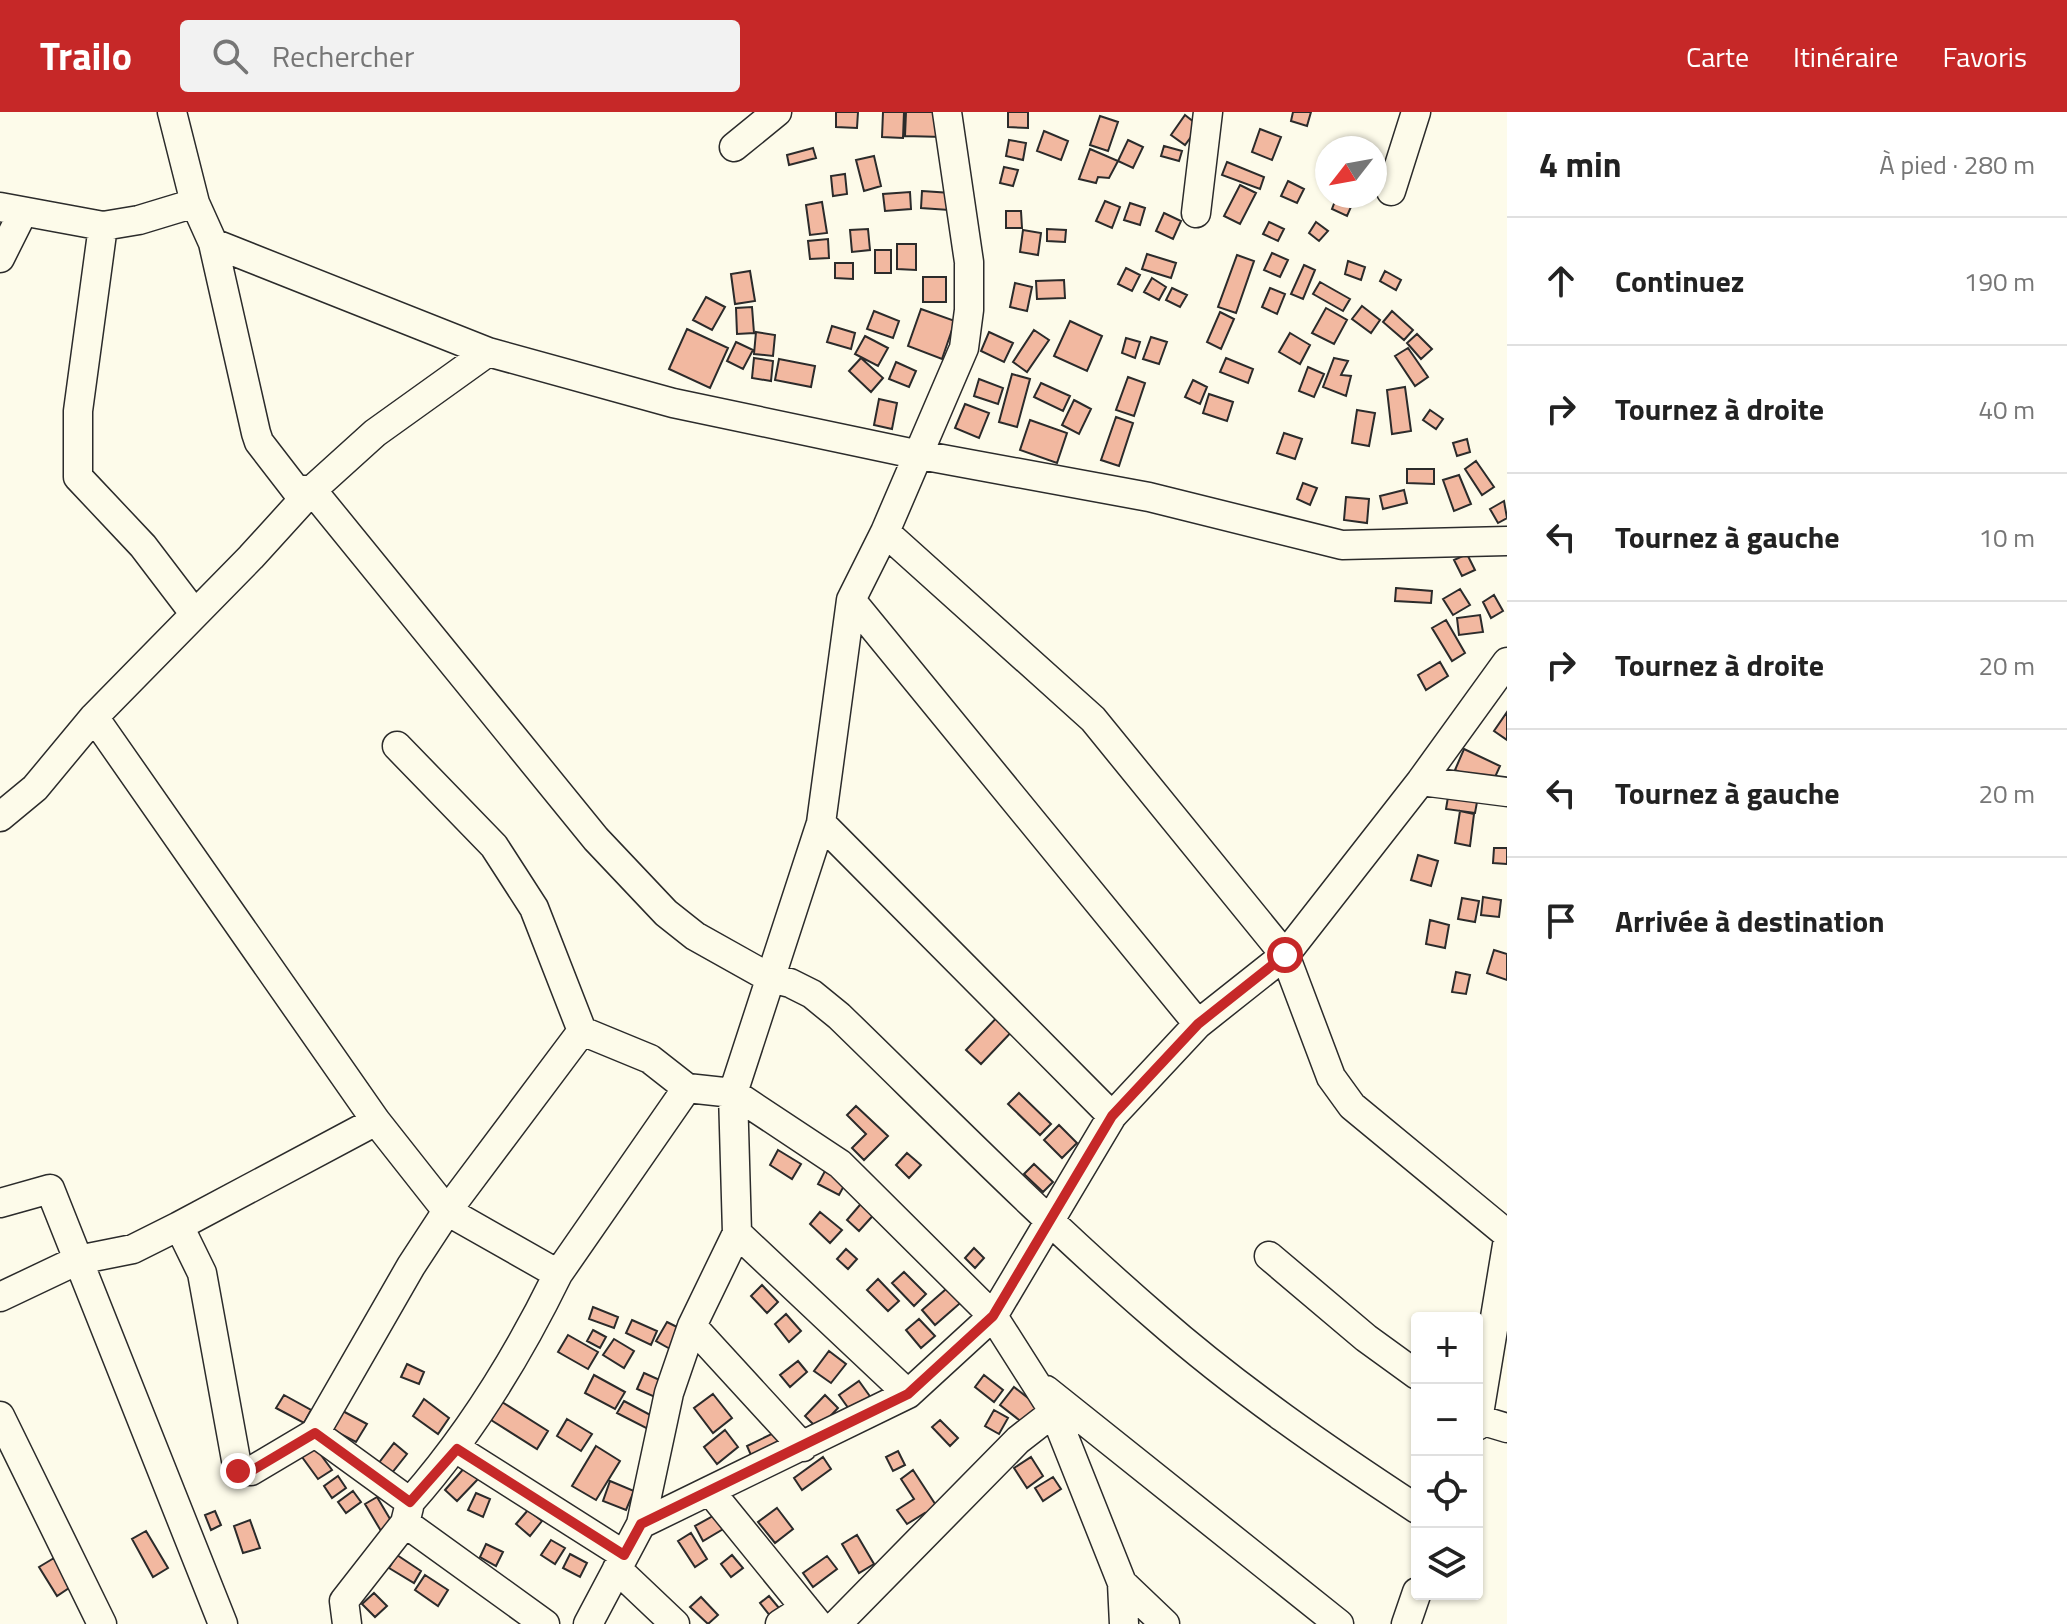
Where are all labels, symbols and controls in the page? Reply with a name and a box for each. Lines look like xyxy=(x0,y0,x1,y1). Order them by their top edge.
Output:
search box xyxy=(180,20,740,92)
text: Trailo xyxy=(40,27,132,85)
text: Rechercher xyxy=(272,33,414,79)
icon: search xyxy=(208,34,252,78)
text: Carte xyxy=(1686,35,1749,78)
text: Itinéraire xyxy=(1793,35,1898,78)
text: Favoris xyxy=(1942,35,2027,78)
north arrow xyxy=(1315,136,1387,208)
text: 4 min xyxy=(1539,138,1622,190)
text: À pied · 280 m xyxy=(1879,145,2035,184)
text: Continuez xyxy=(1615,258,1744,304)
icon: ahead xyxy=(1539,259,1583,303)
text: 190 m xyxy=(1964,262,2035,301)
text: Tournez à droite xyxy=(1615,386,1824,432)
icon: right xyxy=(1539,387,1583,431)
text: 40 m xyxy=(1978,390,2035,429)
text: Tournez à gauche xyxy=(1615,514,1840,560)
icon: left xyxy=(1539,515,1583,559)
text: 10 m xyxy=(1978,518,2035,557)
text: Tournez à droite xyxy=(1615,642,1824,688)
icon: right xyxy=(1539,643,1583,687)
text: 20 m xyxy=(1978,646,2035,685)
text: Tournez à gauche xyxy=(1615,770,1840,816)
icon: left xyxy=(1539,771,1583,815)
text: 20 m xyxy=(1978,774,2035,813)
text: Arrivée à destination xyxy=(1615,898,1885,944)
icon: arrive xyxy=(1539,899,1583,943)
route start xyxy=(1267,937,1303,973)
map controls xyxy=(1411,1312,1483,1600)
button: + xyxy=(1411,1312,1483,1384)
button: − xyxy=(1411,1384,1483,1456)
route end xyxy=(220,1453,256,1489)
button: locate xyxy=(1411,1456,1483,1528)
button: layers xyxy=(1411,1528,1483,1600)

